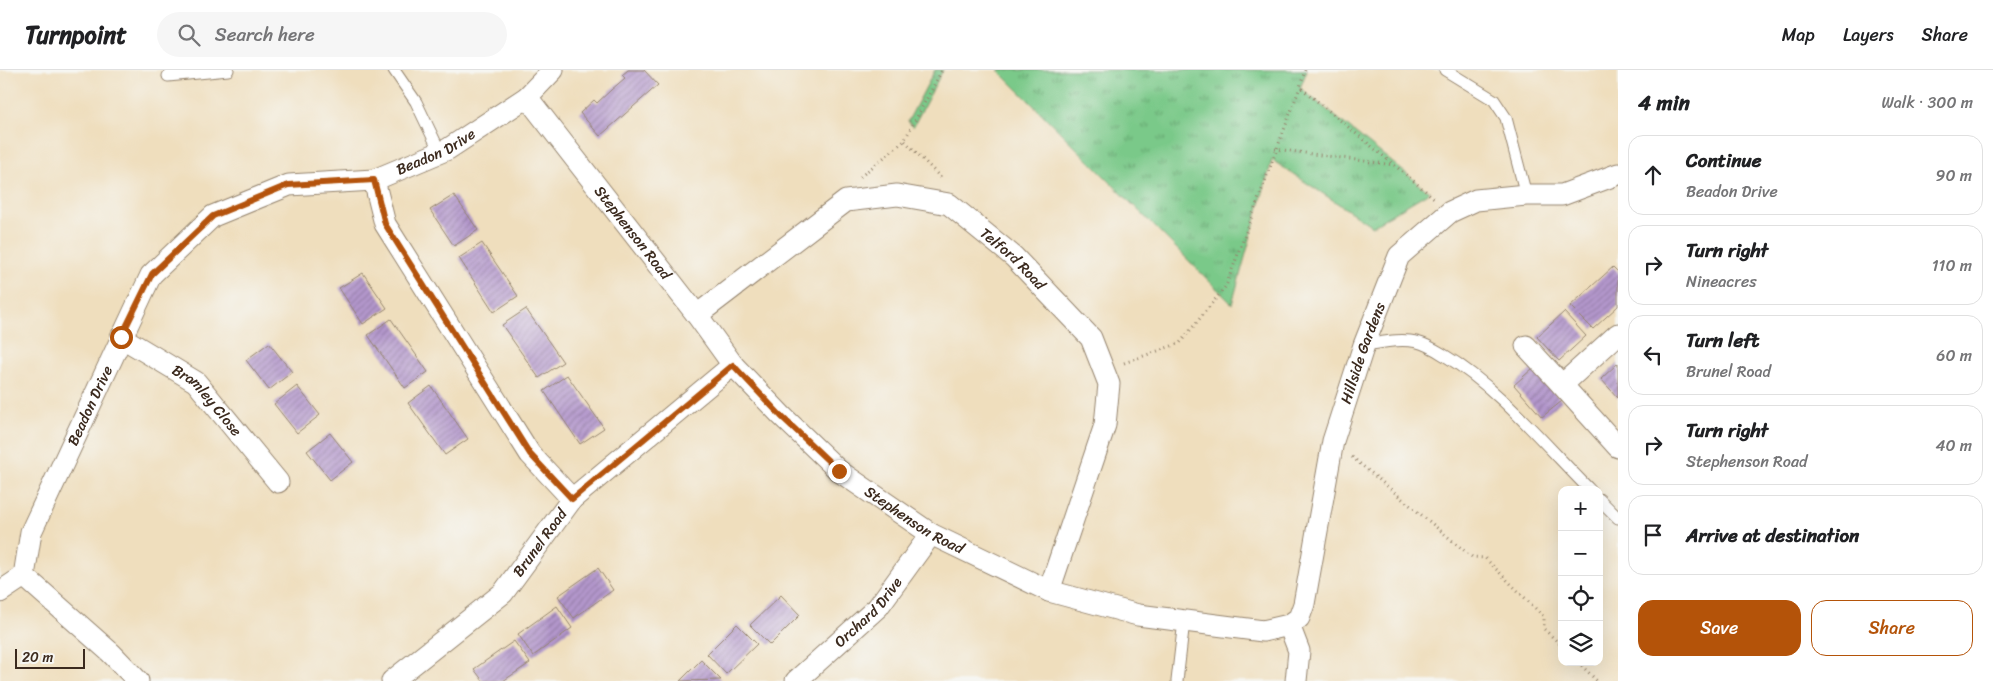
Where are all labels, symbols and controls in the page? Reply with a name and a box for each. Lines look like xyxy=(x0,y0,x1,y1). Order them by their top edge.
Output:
search box xyxy=(157,12,507,57)
text: Turnpoint xyxy=(25,14,127,56)
text: Search here xyxy=(215,18,315,51)
text: Map xyxy=(1782,19,1815,51)
text: Layers xyxy=(1843,19,1894,51)
text: Share xyxy=(1922,19,1968,51)
icon: search xyxy=(175,21,203,49)
text: 4 min xyxy=(1638,84,1690,122)
text: Walk · 300 m xyxy=(1882,88,1973,117)
street label: Beadon Drive xyxy=(392,121,481,182)
text: Continue xyxy=(1686,144,1762,177)
icon: ahead xyxy=(1639,161,1667,189)
text: 90 m xyxy=(1936,161,1972,190)
text: Beadon Drive xyxy=(1686,177,1778,206)
street label: Stephenson Road xyxy=(588,180,679,286)
street label: Telford Road xyxy=(974,221,1053,297)
text: Turn right xyxy=(1686,234,1768,267)
icon: right xyxy=(1639,251,1667,279)
text: 110 m xyxy=(1932,251,1972,280)
text: Nineacres xyxy=(1686,267,1757,296)
street label: Hillside Gardens xyxy=(1333,298,1393,407)
text: Turn left xyxy=(1686,324,1759,357)
route start xyxy=(110,326,133,349)
icon: left xyxy=(1639,341,1667,369)
text: 60 m xyxy=(1936,341,1972,370)
street label: Bramley Close xyxy=(167,357,249,442)
text: Brunel Road xyxy=(1686,357,1771,386)
street label: Beadon Drive xyxy=(60,361,120,450)
text: Turn right xyxy=(1686,414,1768,447)
icon: right xyxy=(1639,431,1667,459)
text: 40 m xyxy=(1935,431,1972,460)
text: Stephenson Road xyxy=(1686,447,1807,476)
route end xyxy=(828,460,851,483)
street label: Stephenson Road xyxy=(859,479,970,562)
map controls xyxy=(1558,486,1603,666)
button: + xyxy=(1558,486,1603,531)
street label: Brunel Road xyxy=(506,502,575,583)
text: Arrive at destination xyxy=(1686,519,1859,552)
icon: arrive xyxy=(1639,521,1667,549)
button: − xyxy=(1558,531,1603,576)
street label: Orchard Drive xyxy=(828,571,909,654)
button: locate xyxy=(1558,576,1603,621)
button: Save xyxy=(1638,600,1801,656)
button: Share xyxy=(1811,600,1973,656)
button: layers xyxy=(1558,621,1603,666)
text: 20 m xyxy=(22,645,53,670)
scale bar xyxy=(15,646,85,669)

